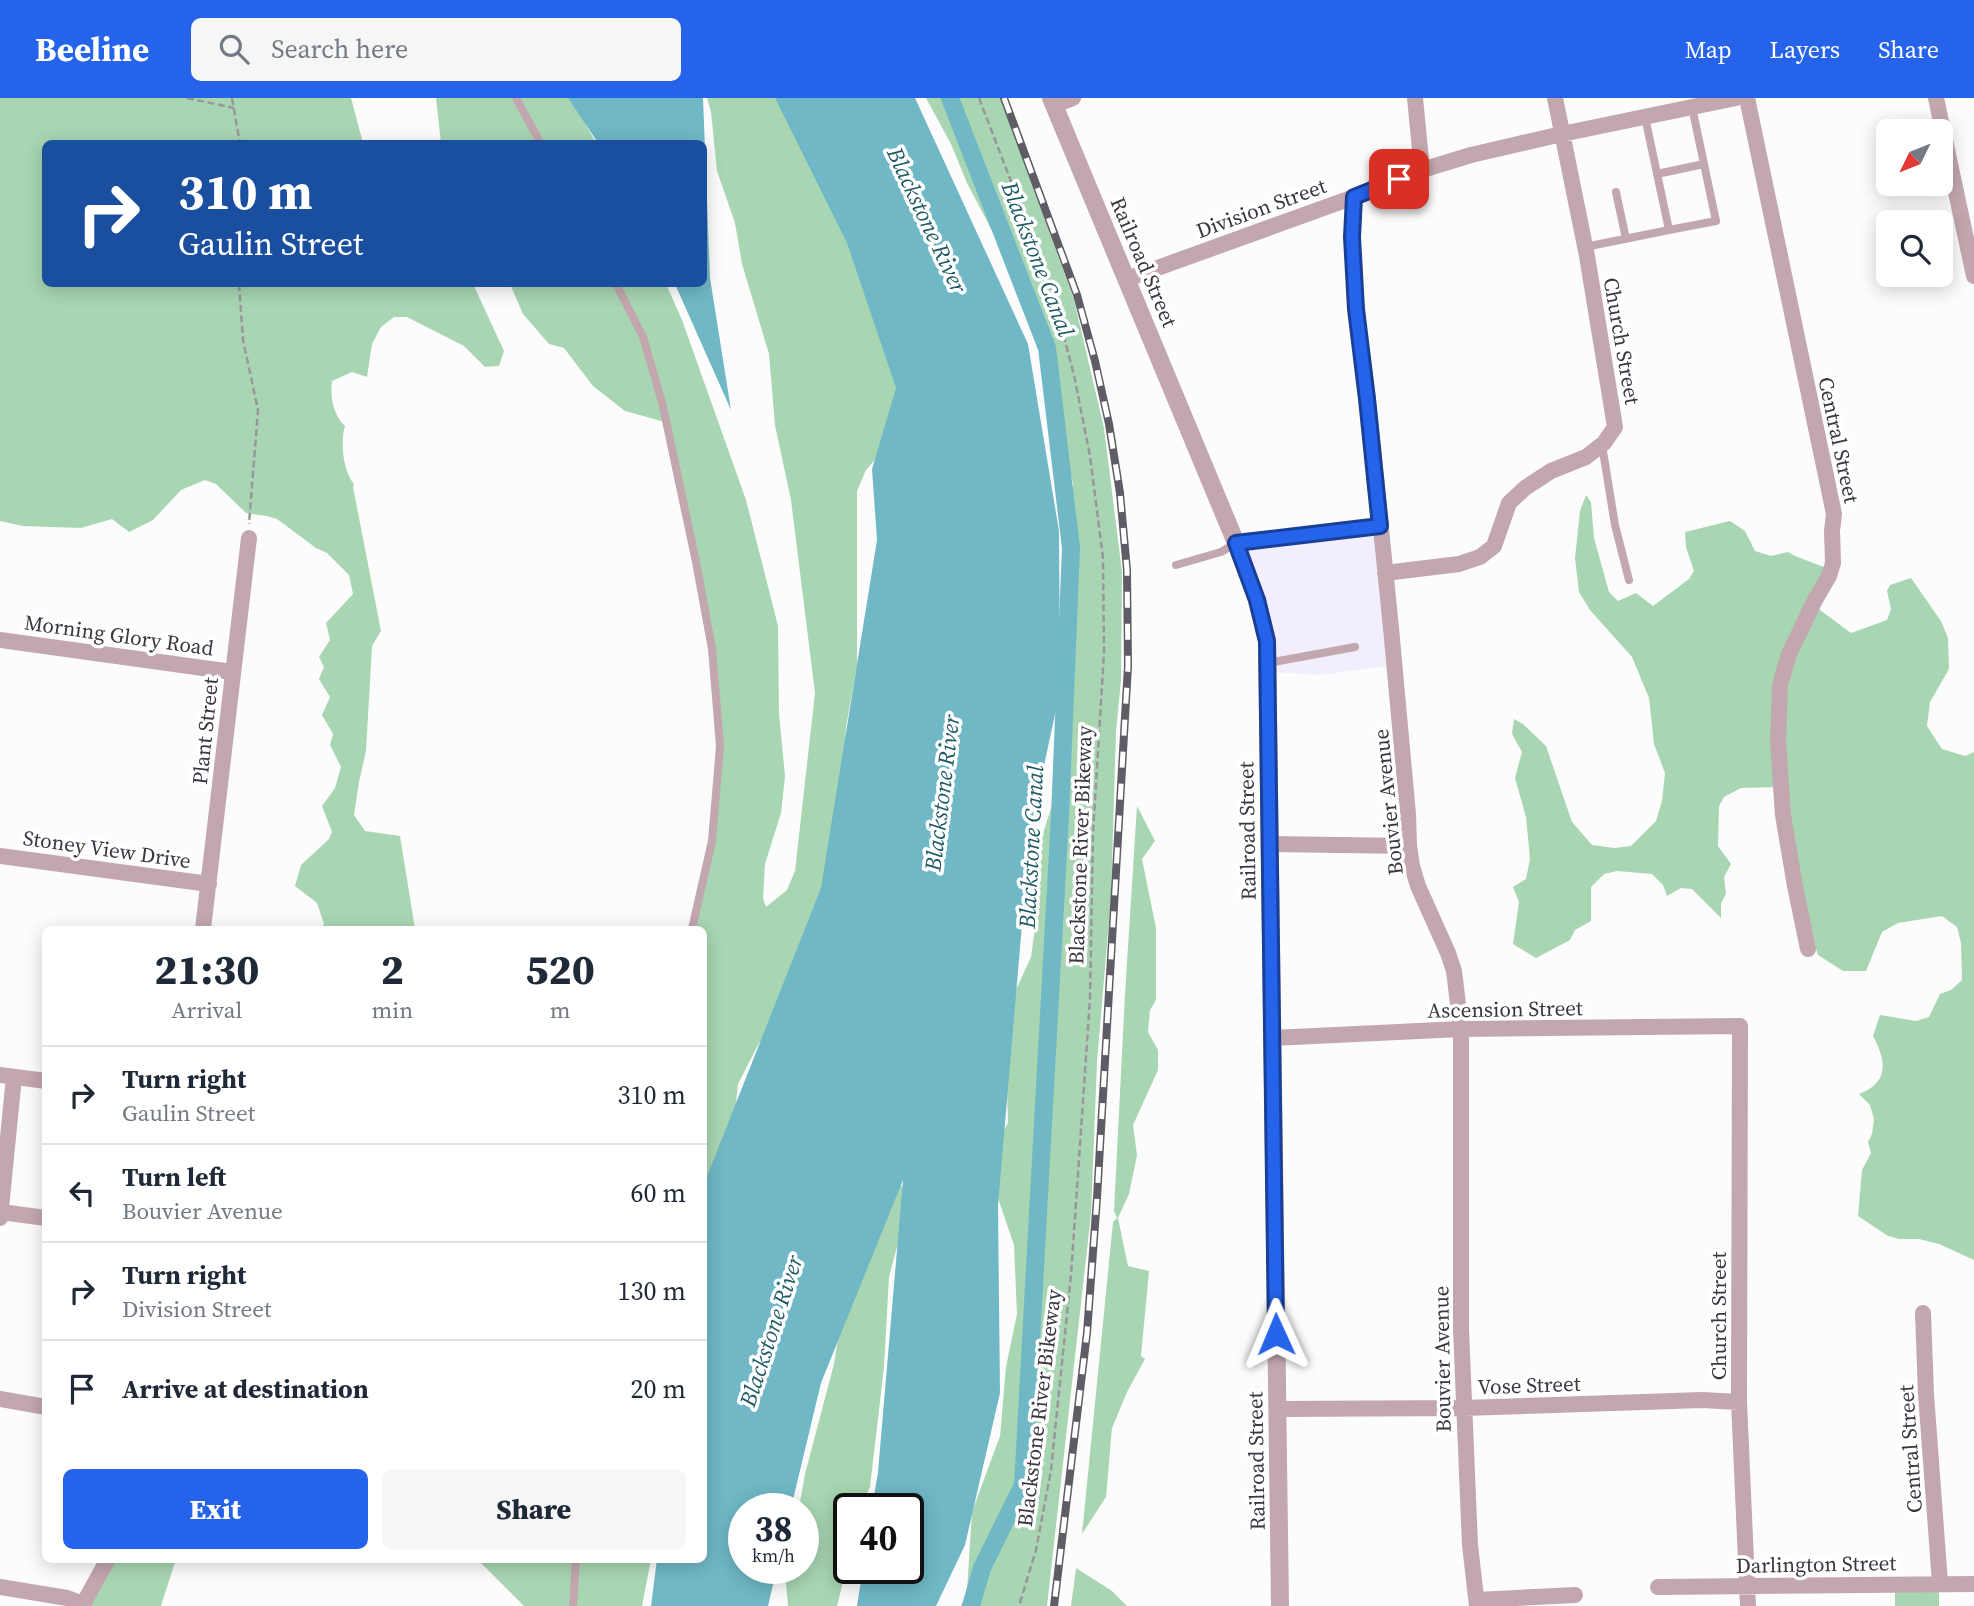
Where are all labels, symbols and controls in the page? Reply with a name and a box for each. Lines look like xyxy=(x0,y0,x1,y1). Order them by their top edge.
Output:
search box xyxy=(191,18,681,81)
text: Beeline xyxy=(35,27,149,72)
icon: search xyxy=(215,30,253,68)
text: Search here xyxy=(271,31,408,67)
text: Map xyxy=(1685,33,1732,66)
text: Layers xyxy=(1770,33,1840,66)
text: Share xyxy=(1878,33,1939,66)
north arrow xyxy=(1876,119,1953,196)
map controls xyxy=(1876,119,1953,287)
water label: Blackstone River xyxy=(879,141,975,299)
pin xyxy=(1369,149,1429,209)
text: 310 m xyxy=(178,158,313,225)
icon: arrive xyxy=(1380,160,1418,198)
icon: right xyxy=(63,168,154,259)
street label: Division Street xyxy=(1192,171,1330,245)
water label: Blackstone Canal xyxy=(993,176,1082,342)
street label: Railroad Street xyxy=(1104,192,1185,332)
button: search xyxy=(1876,210,1953,287)
text: Gaulin Street xyxy=(178,222,363,266)
street label: Church Street xyxy=(1597,275,1647,407)
street label: Central Street xyxy=(1811,374,1867,506)
street label: Morning Glory Road xyxy=(22,607,216,663)
street label: Plant Street xyxy=(185,676,225,786)
water label: Blackstone River xyxy=(916,712,968,874)
street label: Blackstone River Bikeway xyxy=(1061,725,1099,965)
street label: Bouvier Avenue xyxy=(1366,728,1410,876)
street label: Railroad Street xyxy=(1231,761,1263,901)
water label: Blackstone Canal xyxy=(1011,764,1051,930)
street label: Stoney View Drive xyxy=(21,823,193,875)
text: 21:30 xyxy=(154,940,259,998)
text: 2 xyxy=(381,940,404,998)
text: 520 xyxy=(525,940,595,998)
street label: Ascension Street xyxy=(1427,993,1583,1025)
text: Arrival xyxy=(171,994,242,1026)
text: min xyxy=(372,994,413,1026)
text: m xyxy=(550,994,570,1026)
text: Turn right xyxy=(122,1061,246,1097)
icon: right xyxy=(63,1076,101,1114)
text: 310 m xyxy=(618,1077,686,1113)
text: Gaulin Street xyxy=(122,1097,255,1129)
text: Turn left xyxy=(122,1159,226,1195)
icon: left xyxy=(63,1174,101,1212)
text: 60 m xyxy=(631,1175,686,1211)
text: Bouvier Avenue xyxy=(122,1195,283,1227)
water label: Blackstone River xyxy=(731,1250,811,1412)
street label: Church Street xyxy=(1704,1252,1733,1380)
text: Turn right xyxy=(122,1257,246,1293)
icon: right xyxy=(63,1272,101,1310)
text: 130 m xyxy=(618,1273,686,1309)
street label: Bouvier Avenue xyxy=(1426,1285,1458,1433)
street label: Blackstone River Bikeway xyxy=(1010,1287,1068,1528)
text: Division Street xyxy=(122,1293,272,1325)
position arrow xyxy=(1239,1297,1313,1371)
street label: Vose Street xyxy=(1477,1369,1581,1401)
icon: arrive xyxy=(63,1370,101,1408)
text: Arrive at destination xyxy=(122,1371,369,1407)
text: 20 m xyxy=(631,1371,686,1407)
street label: Central Street xyxy=(1891,1384,1929,1514)
street label: Railroad Street xyxy=(1240,1391,1272,1531)
button: Exit xyxy=(63,1469,368,1549)
button: Share xyxy=(382,1469,686,1549)
speed limit sign: 40 xyxy=(833,1493,924,1584)
text: 38 xyxy=(755,1505,792,1553)
text: km/h xyxy=(752,1543,795,1568)
street label: Darlington Street xyxy=(1735,1548,1897,1580)

